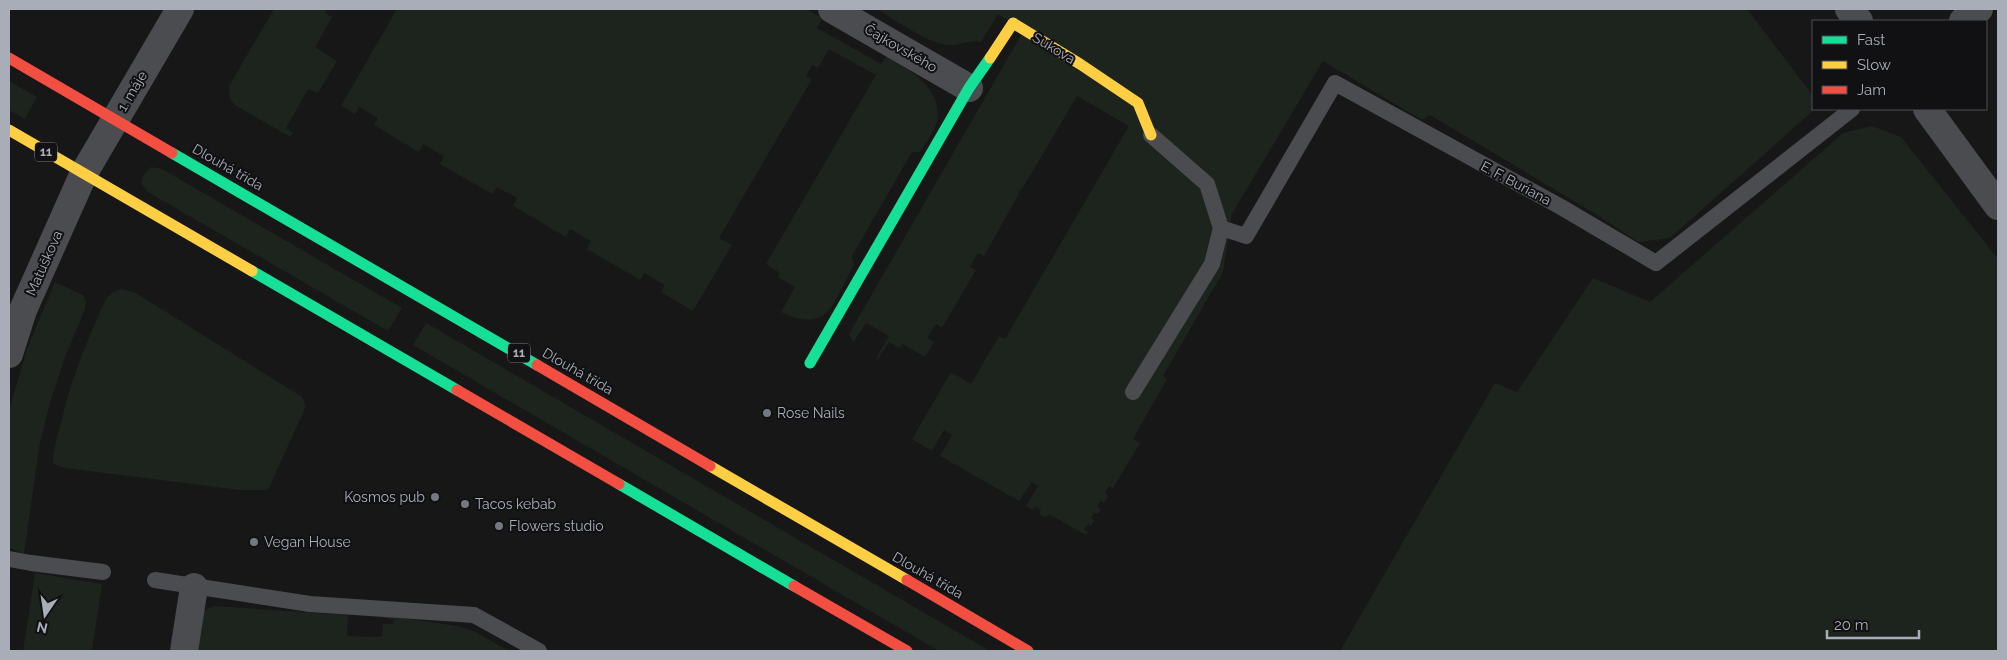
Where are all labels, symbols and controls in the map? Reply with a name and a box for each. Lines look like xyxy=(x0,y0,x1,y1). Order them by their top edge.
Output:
street label: Čajkovského xyxy=(862,19,941,75)
legend xyxy=(1812,20,1987,110)
street label: Sukova xyxy=(1030,29,1078,67)
text: Fast xyxy=(1857,31,1885,49)
text: Slow xyxy=(1857,56,1891,74)
street label: 1. máje xyxy=(114,68,150,114)
text: Jam xyxy=(1857,81,1886,99)
street label: Dlouhá třída xyxy=(190,140,266,194)
road number: 11 xyxy=(35,142,57,162)
street label: E. F. Buriana xyxy=(1478,158,1554,208)
street label: Matuškova xyxy=(23,228,65,298)
road number: 11 xyxy=(508,343,530,362)
street label: Dlouhá třída xyxy=(540,344,616,398)
place label: Rose Nails xyxy=(777,405,845,421)
marker: Rose Nails xyxy=(761,407,773,419)
place label: Kosmos pub xyxy=(344,489,425,505)
marker: Kosmos pub xyxy=(429,491,441,503)
place label: Tacos kebab xyxy=(475,496,557,512)
marker: Tacos kebab xyxy=(459,498,471,510)
place label: Flowers studio xyxy=(509,518,604,534)
marker: Flowers studio xyxy=(493,520,505,532)
place label: Vegan House xyxy=(264,534,351,550)
marker: Vegan House xyxy=(248,536,260,548)
street label: Dlouhá třída xyxy=(890,548,966,602)
north arrow xyxy=(20,590,70,640)
scale bar xyxy=(1827,608,1920,640)
text: 20 m xyxy=(1834,616,1869,634)
text: N xyxy=(35,619,49,637)

